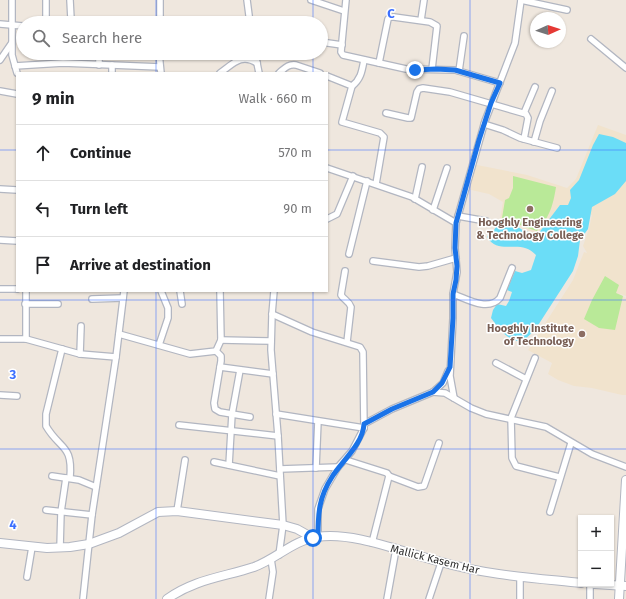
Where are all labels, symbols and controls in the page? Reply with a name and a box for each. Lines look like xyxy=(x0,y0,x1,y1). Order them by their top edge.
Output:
text: C xyxy=(387,6,395,21)
north arrow xyxy=(530,12,566,48)
search box xyxy=(16,16,328,60)
icon: search xyxy=(30,27,52,49)
text: Search here xyxy=(62,29,142,47)
route end xyxy=(406,61,424,79)
text: 9 min xyxy=(32,88,75,109)
text: Walk · 660 m xyxy=(239,91,312,106)
icon: ahead xyxy=(32,142,54,164)
text: Continue xyxy=(70,144,131,162)
text: 570 m xyxy=(278,145,312,160)
icon: left xyxy=(32,198,54,220)
text: Turn left xyxy=(70,200,128,218)
text: 90 m xyxy=(283,201,312,216)
marker: Hooghly Engineering & Technology College xyxy=(525,204,535,214)
place label: Hooghly Engineering & Technology College xyxy=(476,216,584,242)
icon: arrive xyxy=(32,254,54,276)
text: Arrive at destination xyxy=(70,256,211,274)
place label: Hooghly Institute of Technology xyxy=(487,322,574,348)
marker: Hooghly Institute of Technology xyxy=(577,329,587,339)
text: 3 xyxy=(9,367,17,382)
map controls xyxy=(578,515,614,587)
button: + xyxy=(578,515,614,551)
text: 4 xyxy=(9,517,17,532)
route start xyxy=(304,529,322,547)
street label: Mallick Kasem Har xyxy=(389,542,481,577)
button: − xyxy=(578,551,614,587)

